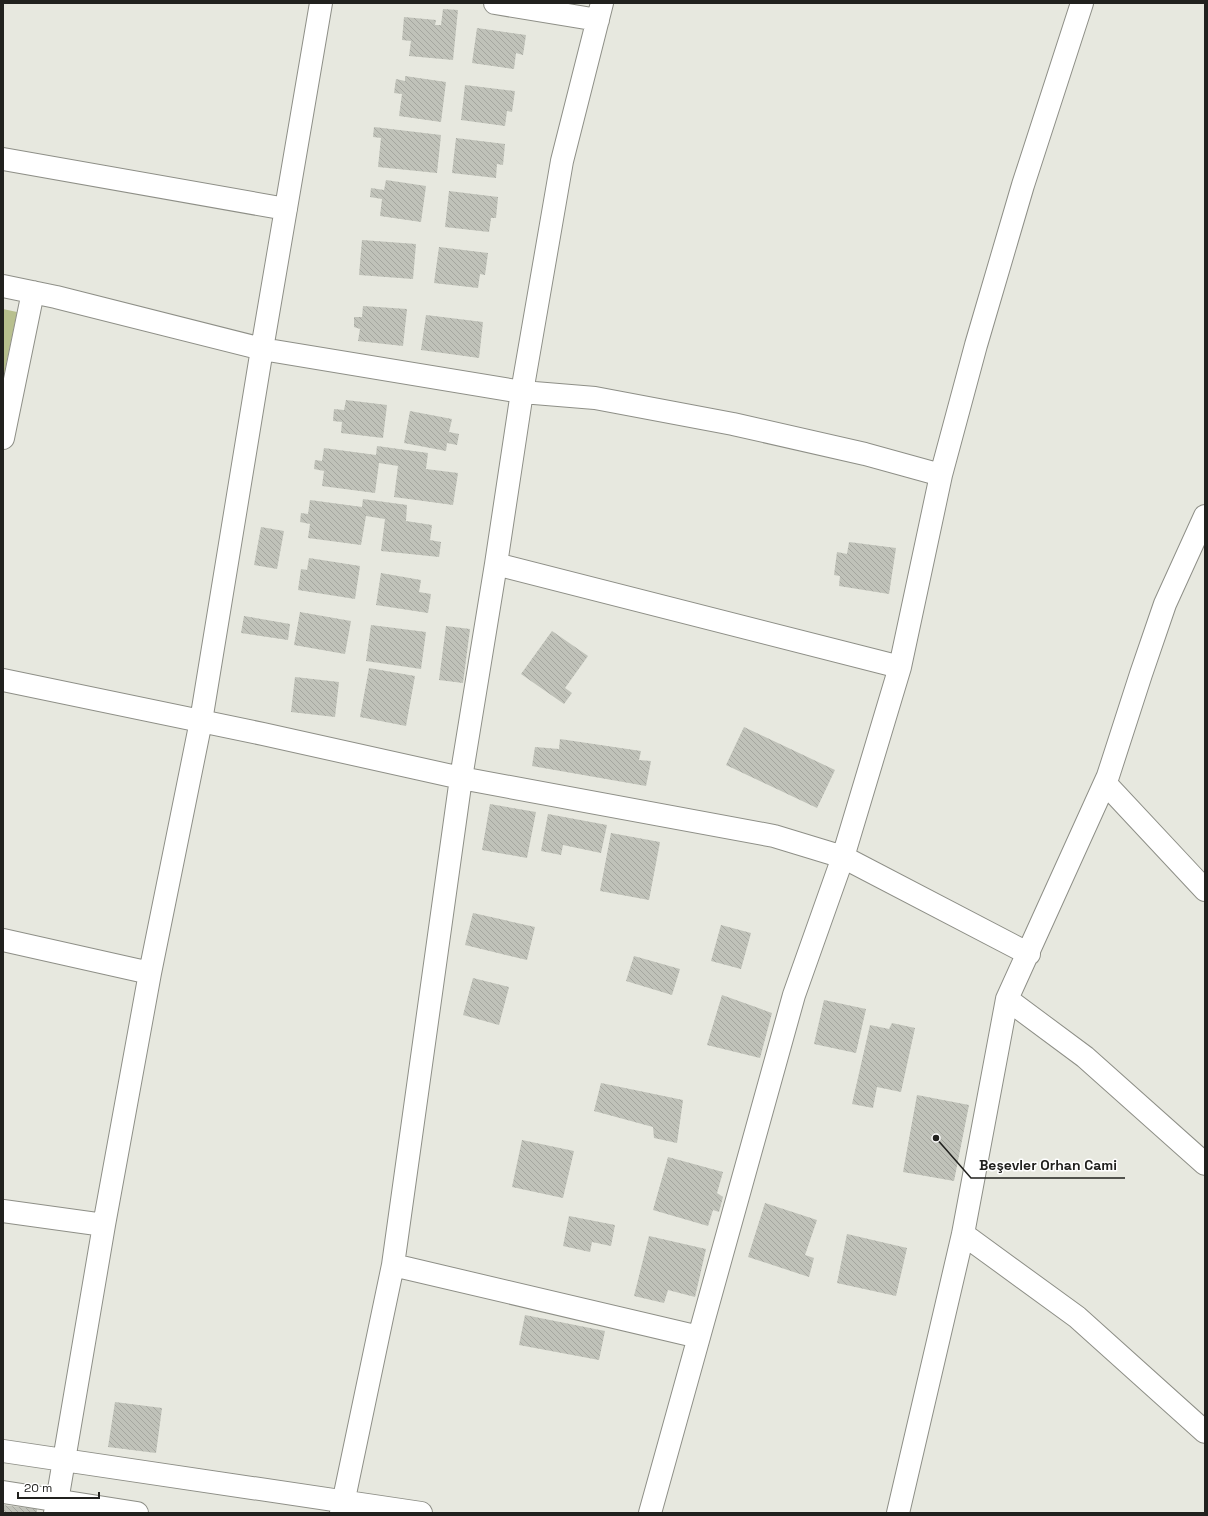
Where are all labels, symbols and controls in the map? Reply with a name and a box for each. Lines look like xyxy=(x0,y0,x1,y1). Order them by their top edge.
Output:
callout: Beşevler Orhan Cami xyxy=(971,1152,1125,1178)
text: Beşevler Orhan Cami xyxy=(979,1156,1117,1174)
scale bar xyxy=(18,1474,99,1500)
text: 20 m xyxy=(24,1480,52,1496)

